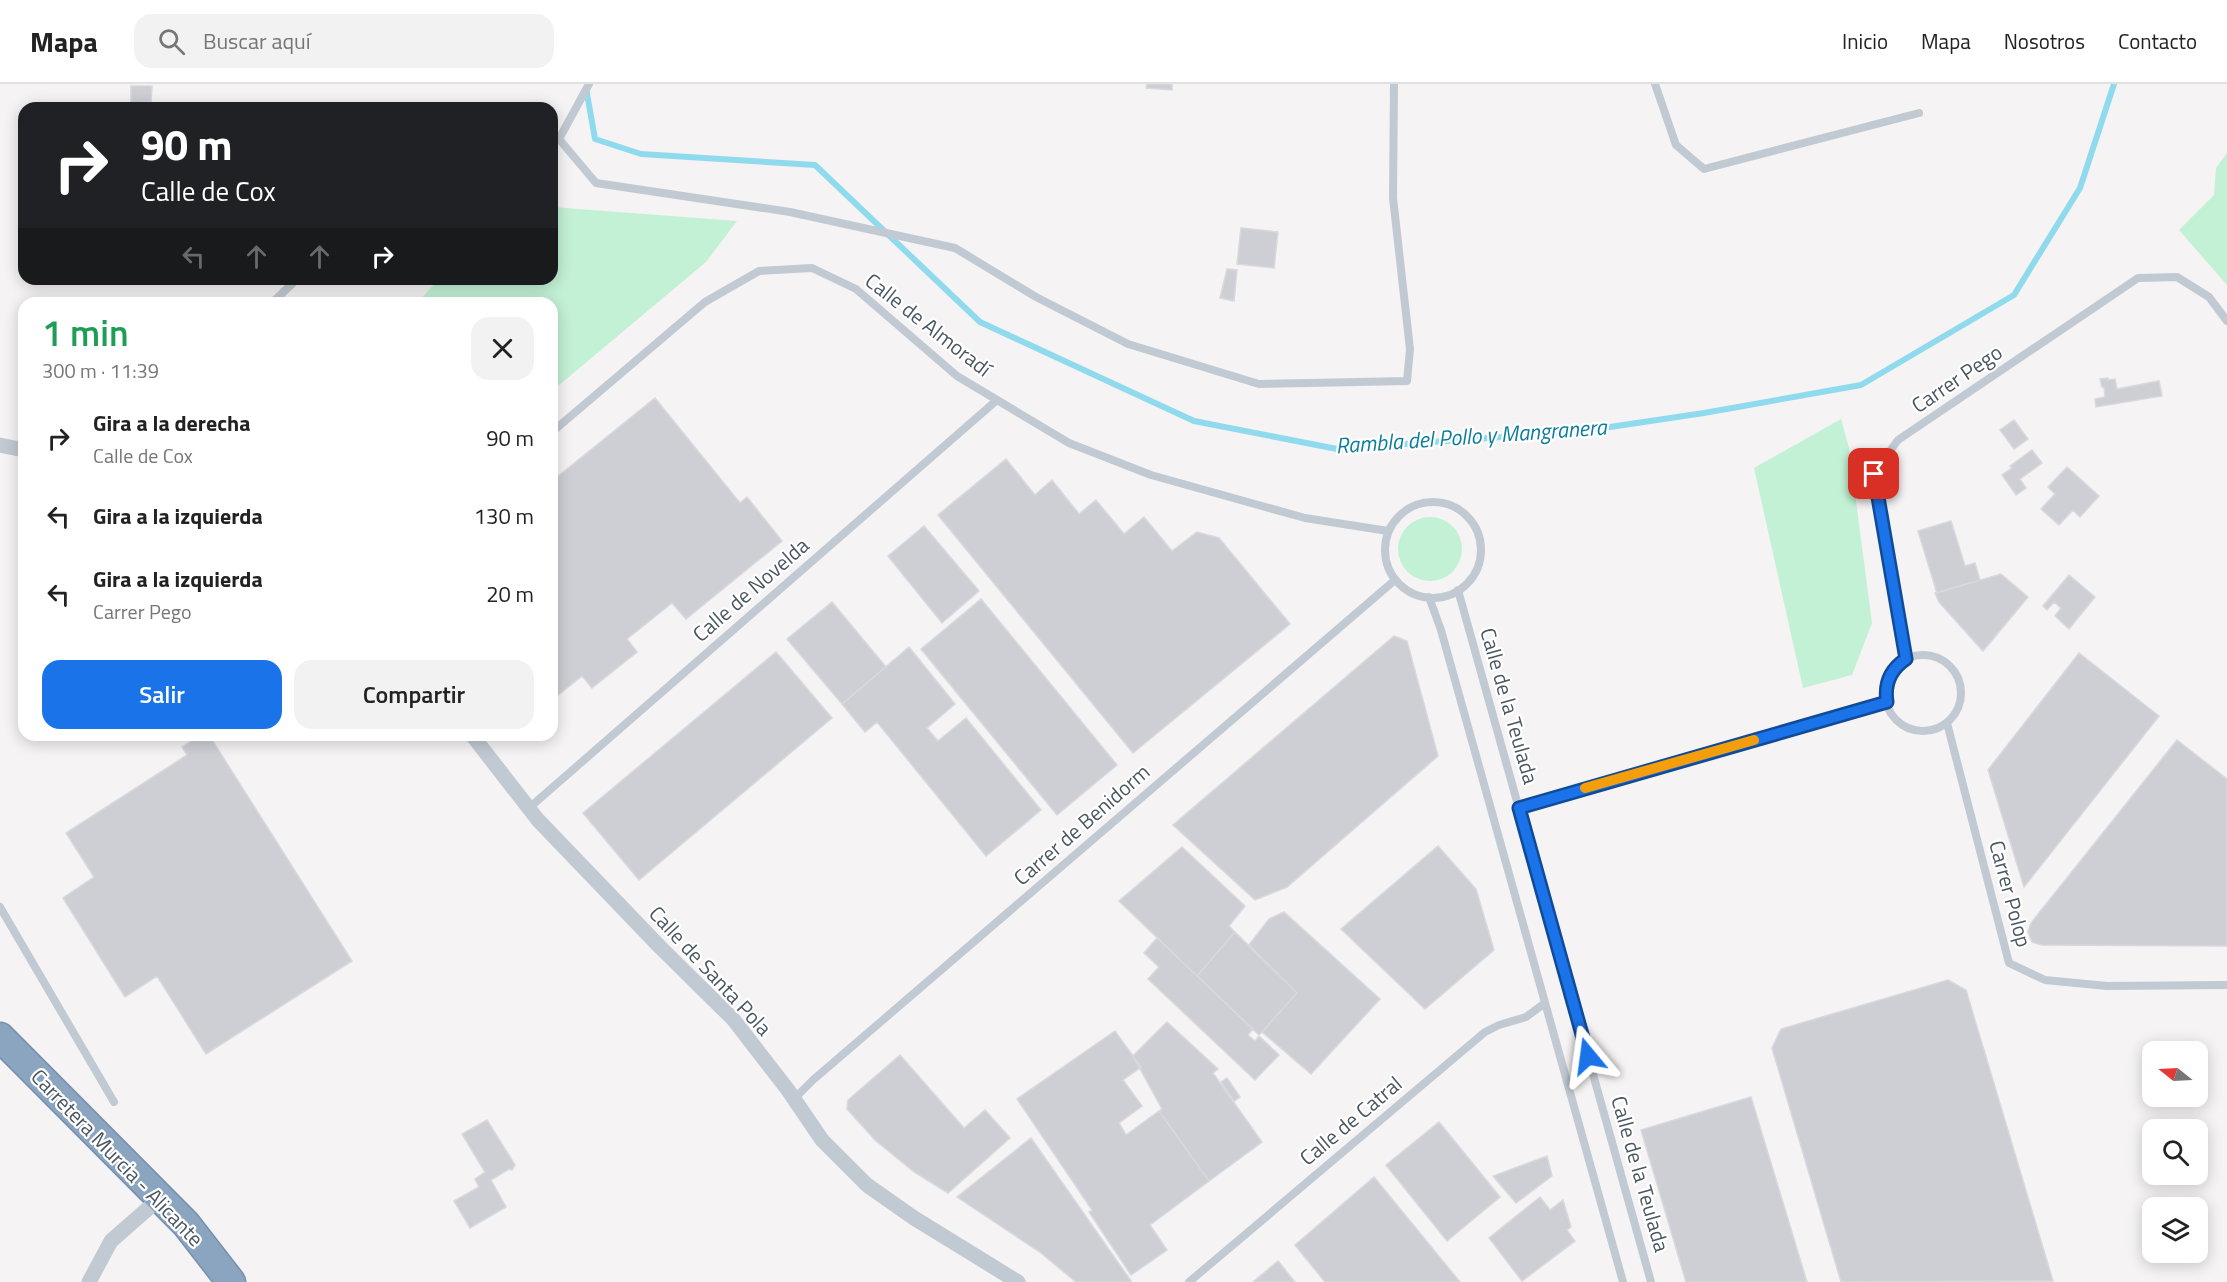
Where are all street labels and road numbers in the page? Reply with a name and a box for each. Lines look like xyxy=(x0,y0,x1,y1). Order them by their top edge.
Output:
street label: Calle de Almoradí xyxy=(859,265,1000,385)
street label: Carrer Pego xyxy=(1905,336,2008,420)
street label: Calle de Novelda xyxy=(685,529,816,649)
street label: Calle de la Teulada xyxy=(1472,624,1548,788)
street label: Carrer de Benidorm xyxy=(1006,756,1157,893)
street label: Carrer Polop xyxy=(1981,837,2041,951)
street label: Calle de Santa Pola xyxy=(642,898,780,1043)
street label: Carretera Murcia - Alicante xyxy=(24,1061,211,1254)
street label: Calle de Catral xyxy=(1292,1068,1409,1173)
street label: Calle de la Teulada xyxy=(1603,1092,1679,1256)

